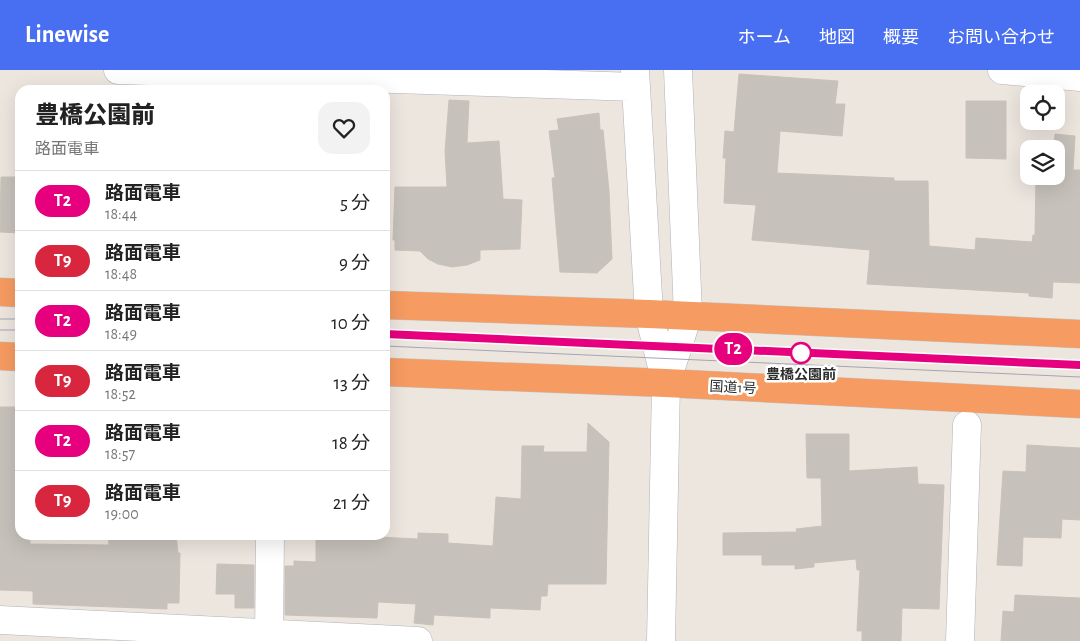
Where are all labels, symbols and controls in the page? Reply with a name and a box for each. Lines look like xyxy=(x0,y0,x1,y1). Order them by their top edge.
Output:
text: Linewise xyxy=(25,23,109,47)
text: ホーム xyxy=(738,29,791,47)
text: 地図 xyxy=(819,29,855,47)
text: 概要 xyxy=(883,29,919,47)
text: お問い合わせ xyxy=(947,29,1055,47)
map controls xyxy=(1020,85,1065,185)
button: locate xyxy=(1020,85,1065,130)
button: heart xyxy=(318,102,370,154)
text: 豊橋公園前 xyxy=(35,104,155,128)
button: layers xyxy=(1020,140,1065,185)
text: 路面電車 xyxy=(35,141,99,157)
text: 路面電車 xyxy=(105,184,181,203)
text: T2 xyxy=(54,192,71,210)
text: 5 分 xyxy=(340,194,370,213)
text: 18:44 xyxy=(105,206,137,222)
text: 路面電車 xyxy=(105,244,181,263)
text: T9 xyxy=(54,252,71,270)
text: 9 分 xyxy=(339,254,370,273)
text: 18:48 xyxy=(105,266,137,282)
text: 路面電車 xyxy=(105,304,181,323)
text: T2 xyxy=(54,312,71,330)
text: 10 分 xyxy=(331,314,370,333)
text: 18:49 xyxy=(105,326,137,342)
line badge: T2 xyxy=(710,333,756,365)
text: T2 xyxy=(724,340,742,358)
marker: 豊橋公園前 xyxy=(790,342,812,364)
text: 路面電車 xyxy=(105,364,181,383)
place label: 豊橋公園前 xyxy=(766,366,836,382)
text: T9 xyxy=(54,372,71,390)
text: 13 分 xyxy=(334,374,370,393)
street label: 国道1号 xyxy=(709,379,757,396)
text: 18:52 xyxy=(105,386,136,402)
text: 路面電車 xyxy=(105,424,181,443)
text: T2 xyxy=(54,432,71,450)
text: 18 分 xyxy=(332,434,370,453)
text: 18:57 xyxy=(105,446,135,462)
text: 路面電車 xyxy=(105,484,181,503)
text: T9 xyxy=(54,492,71,510)
text: 21 分 xyxy=(333,494,370,513)
text: 19:00 xyxy=(105,506,139,522)

